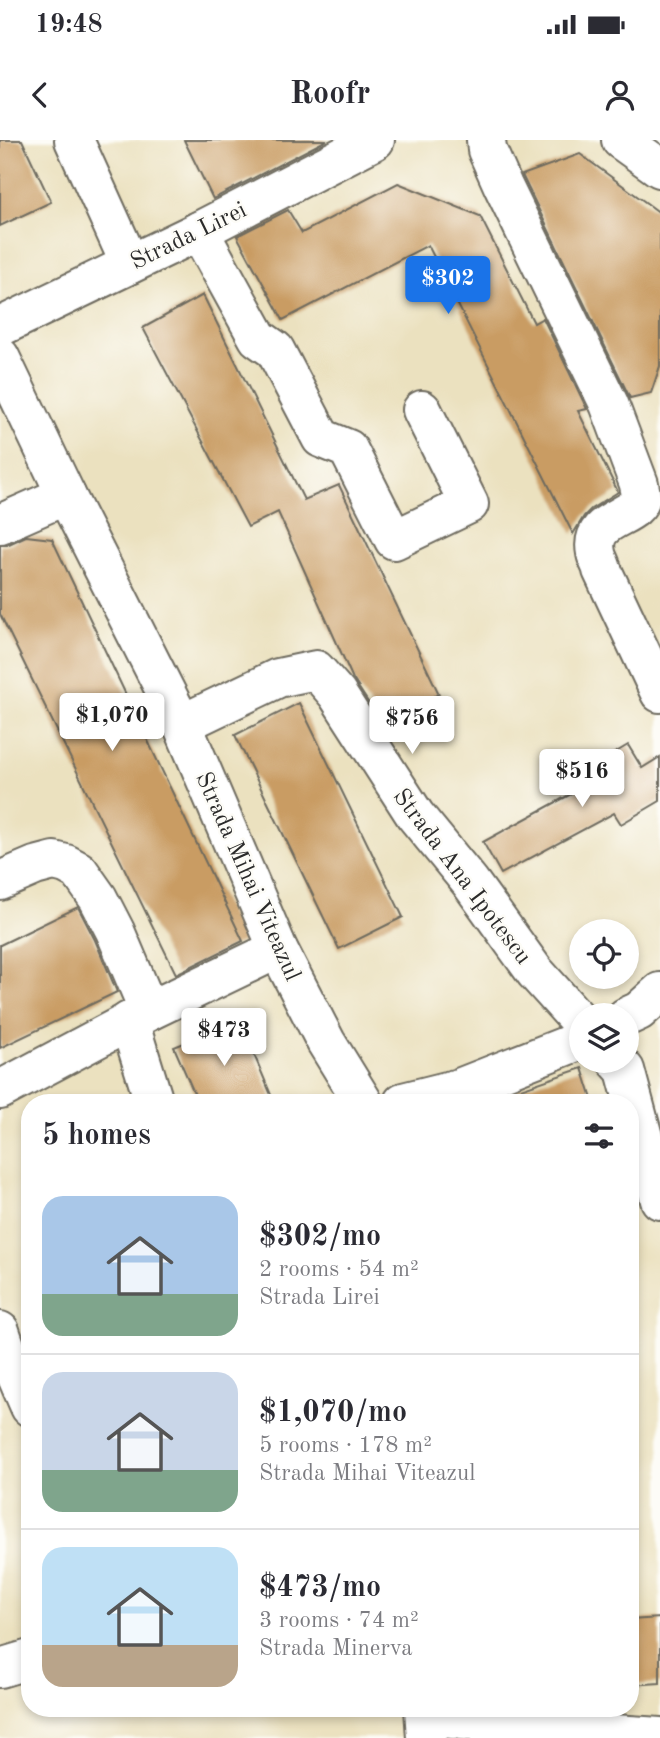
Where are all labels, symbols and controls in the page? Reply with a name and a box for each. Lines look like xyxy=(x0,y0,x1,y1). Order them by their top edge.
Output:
text: 19:48 xyxy=(35,12,103,38)
icon: back xyxy=(21,76,59,114)
icon: person xyxy=(601,76,639,114)
text: Roofr xyxy=(290,79,370,111)
street label: Strada Lirei xyxy=(127,198,251,275)
pin: $302 xyxy=(407,256,489,316)
text: $302 xyxy=(421,267,475,290)
pin: $1,070 xyxy=(55,694,169,753)
pin: $756 xyxy=(371,696,453,756)
text: $1,070 xyxy=(75,704,149,727)
text: $756 xyxy=(385,707,439,730)
pin: $516 xyxy=(541,750,623,809)
text: $516 xyxy=(555,760,609,783)
street label: Strada Mihai Viteazul xyxy=(190,769,304,985)
street label: Strada Ana Ipotescu xyxy=(388,785,535,970)
map controls xyxy=(569,919,639,1073)
button: locate xyxy=(569,919,639,989)
button: layers xyxy=(569,1003,639,1073)
pin: $473 xyxy=(183,1009,265,1068)
text: $473 xyxy=(197,1019,251,1042)
icon: filters xyxy=(580,1117,618,1155)
text: 5 homes xyxy=(42,1121,151,1151)
text: $302/mo xyxy=(259,1222,381,1252)
icon: home xyxy=(98,1224,182,1308)
text: 2 rooms · 54 m² xyxy=(259,1258,419,1281)
text: Strada Lirei xyxy=(259,1286,380,1309)
text: $1,070/mo xyxy=(259,1398,407,1428)
icon: home xyxy=(98,1400,182,1484)
text: 5 rooms · 178 m² xyxy=(259,1434,432,1457)
text: Strada Mihai Viteazul xyxy=(259,1462,475,1485)
text: $473/mo xyxy=(259,1573,381,1603)
icon: home xyxy=(98,1575,182,1659)
text: 3 rooms · 74 m² xyxy=(259,1609,419,1632)
text: Strada Minerva xyxy=(259,1637,413,1660)

